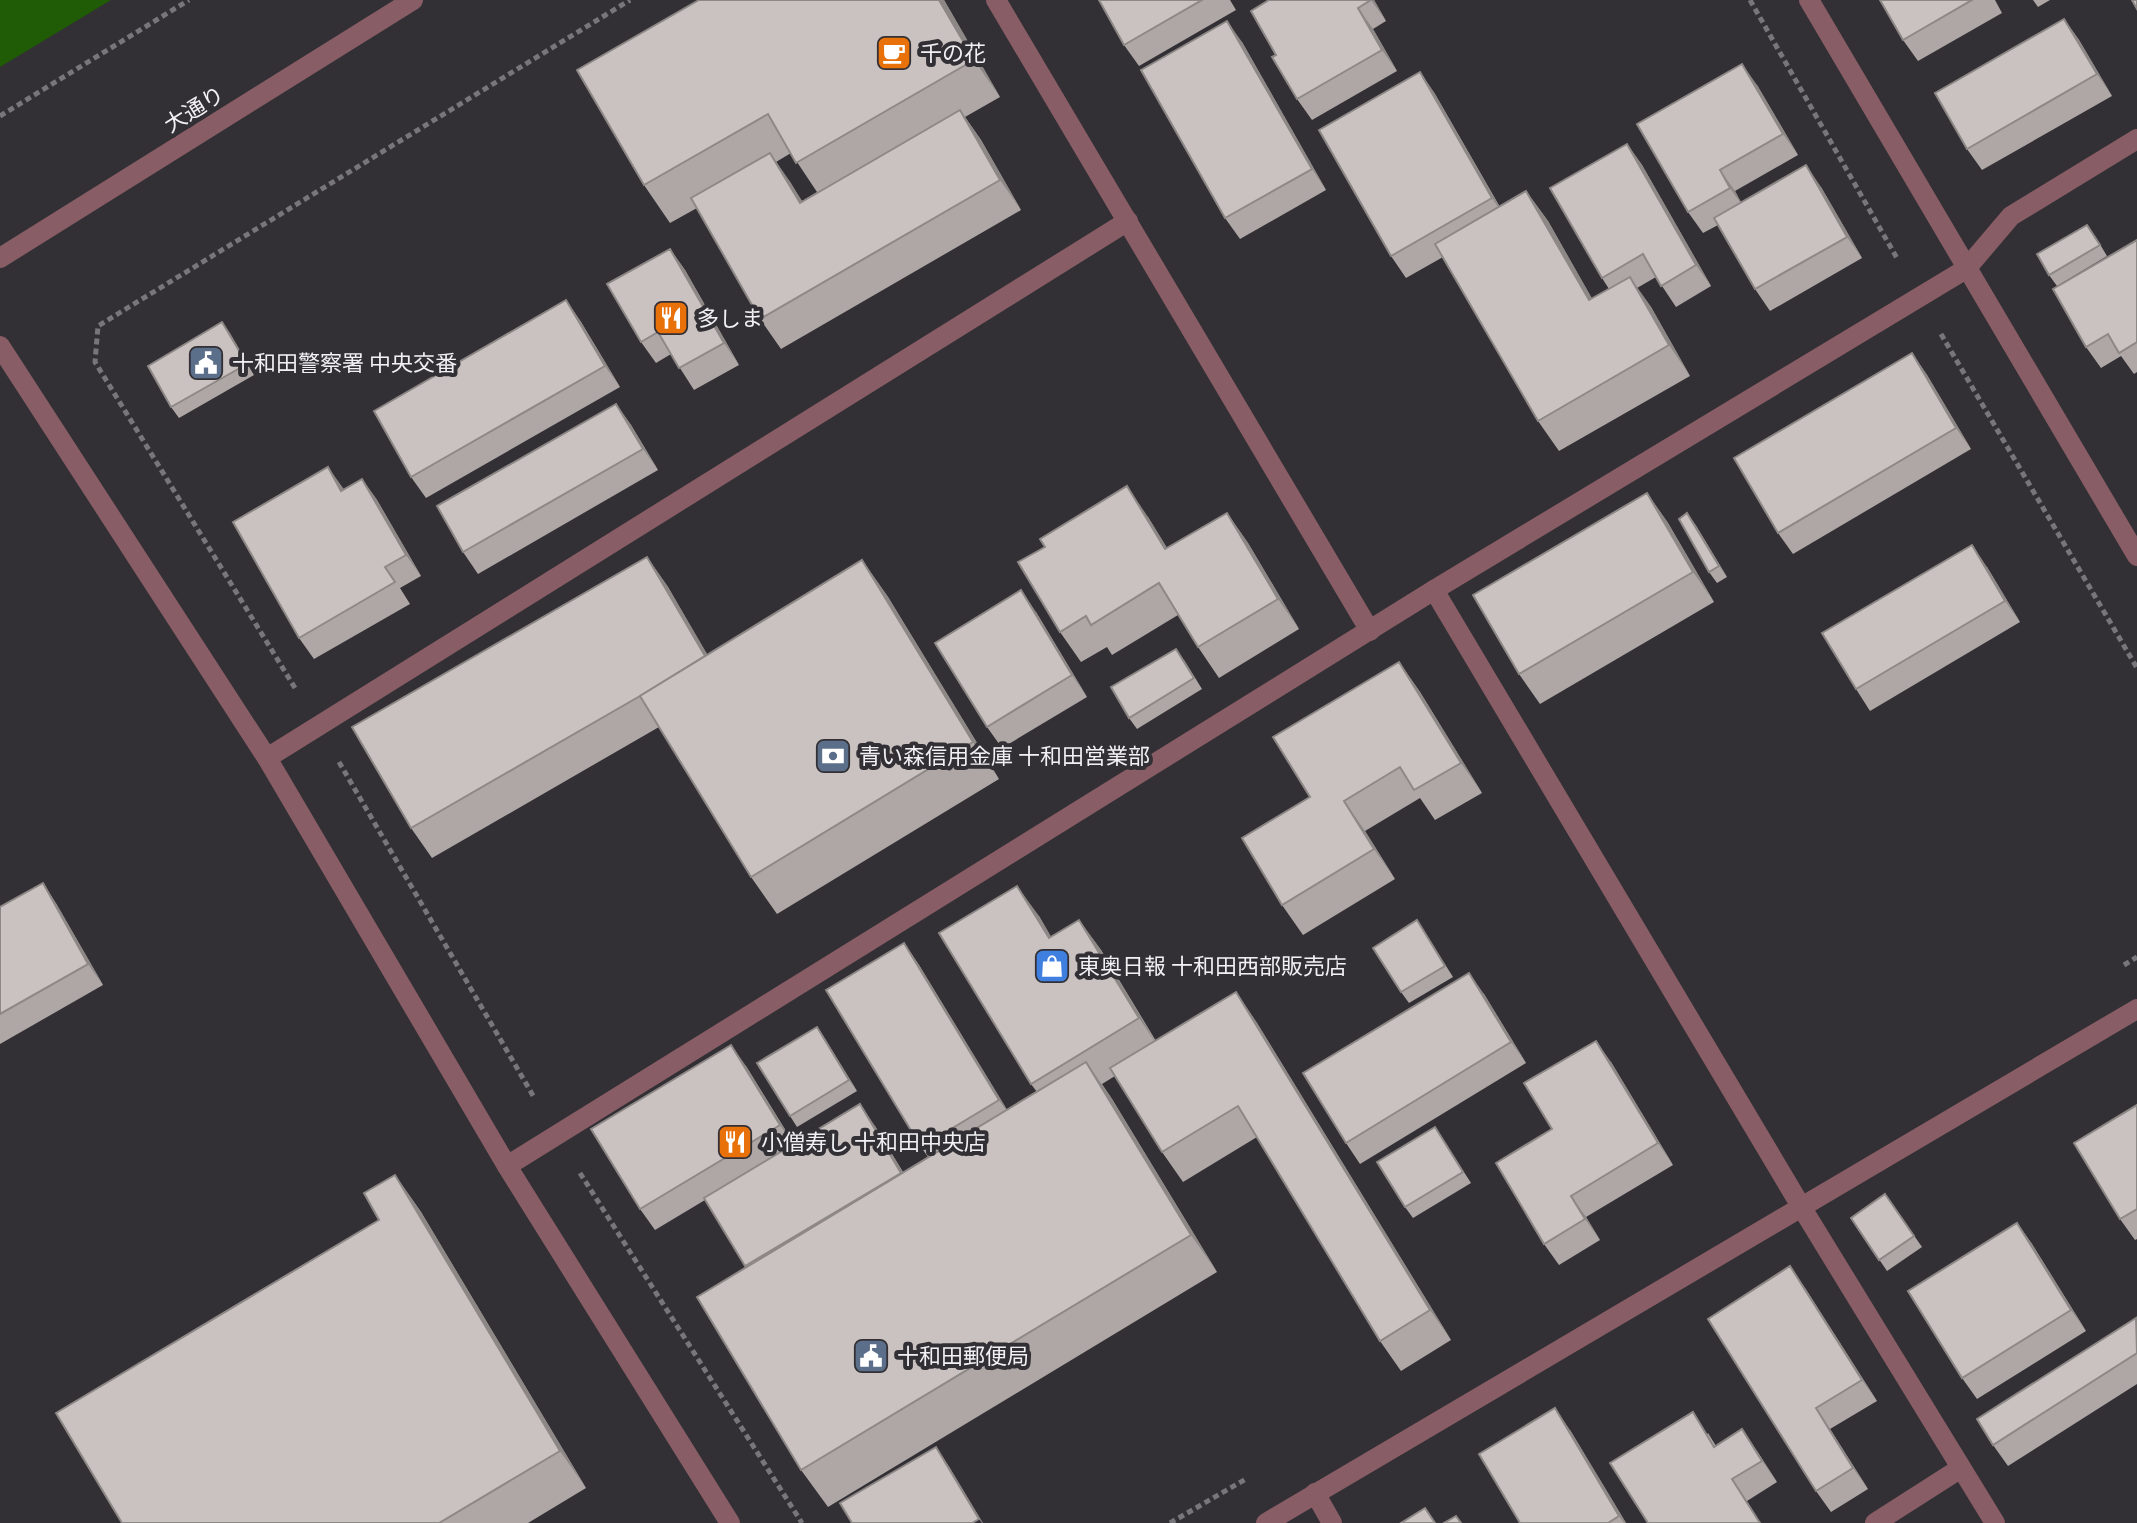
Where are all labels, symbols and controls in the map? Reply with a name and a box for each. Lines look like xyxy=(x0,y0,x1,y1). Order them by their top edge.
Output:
cafe icon: 千の花 xyxy=(875,34,913,72)
place label: 千の花 xyxy=(920,40,986,65)
street label: 大通り xyxy=(159,80,228,137)
restaurant icon: 多しま xyxy=(652,299,690,337)
place label: 多しま xyxy=(697,305,763,330)
public building icon: 十和田警察署 中央交番 xyxy=(187,344,225,382)
place label: 十和田警察署 中央交番 xyxy=(232,350,457,375)
bank icon: 青い森信用金庫 十和田営業部 xyxy=(814,737,852,775)
place label: 青い森信用金庫 十和田営業部 xyxy=(859,743,1150,768)
shop icon: 東奥日報 十和田西部販売店 xyxy=(1033,947,1071,985)
place label: 東奥日報 十和田西部販売店 xyxy=(1078,953,1347,978)
restaurant icon: 小僧寿し 十和田中央店 xyxy=(716,1123,754,1161)
place label: 小僧寿し 十和田中央店 xyxy=(761,1129,986,1154)
public building icon: 十和田郵便局 xyxy=(852,1337,890,1375)
place label: 十和田郵便局 xyxy=(897,1343,1029,1368)

